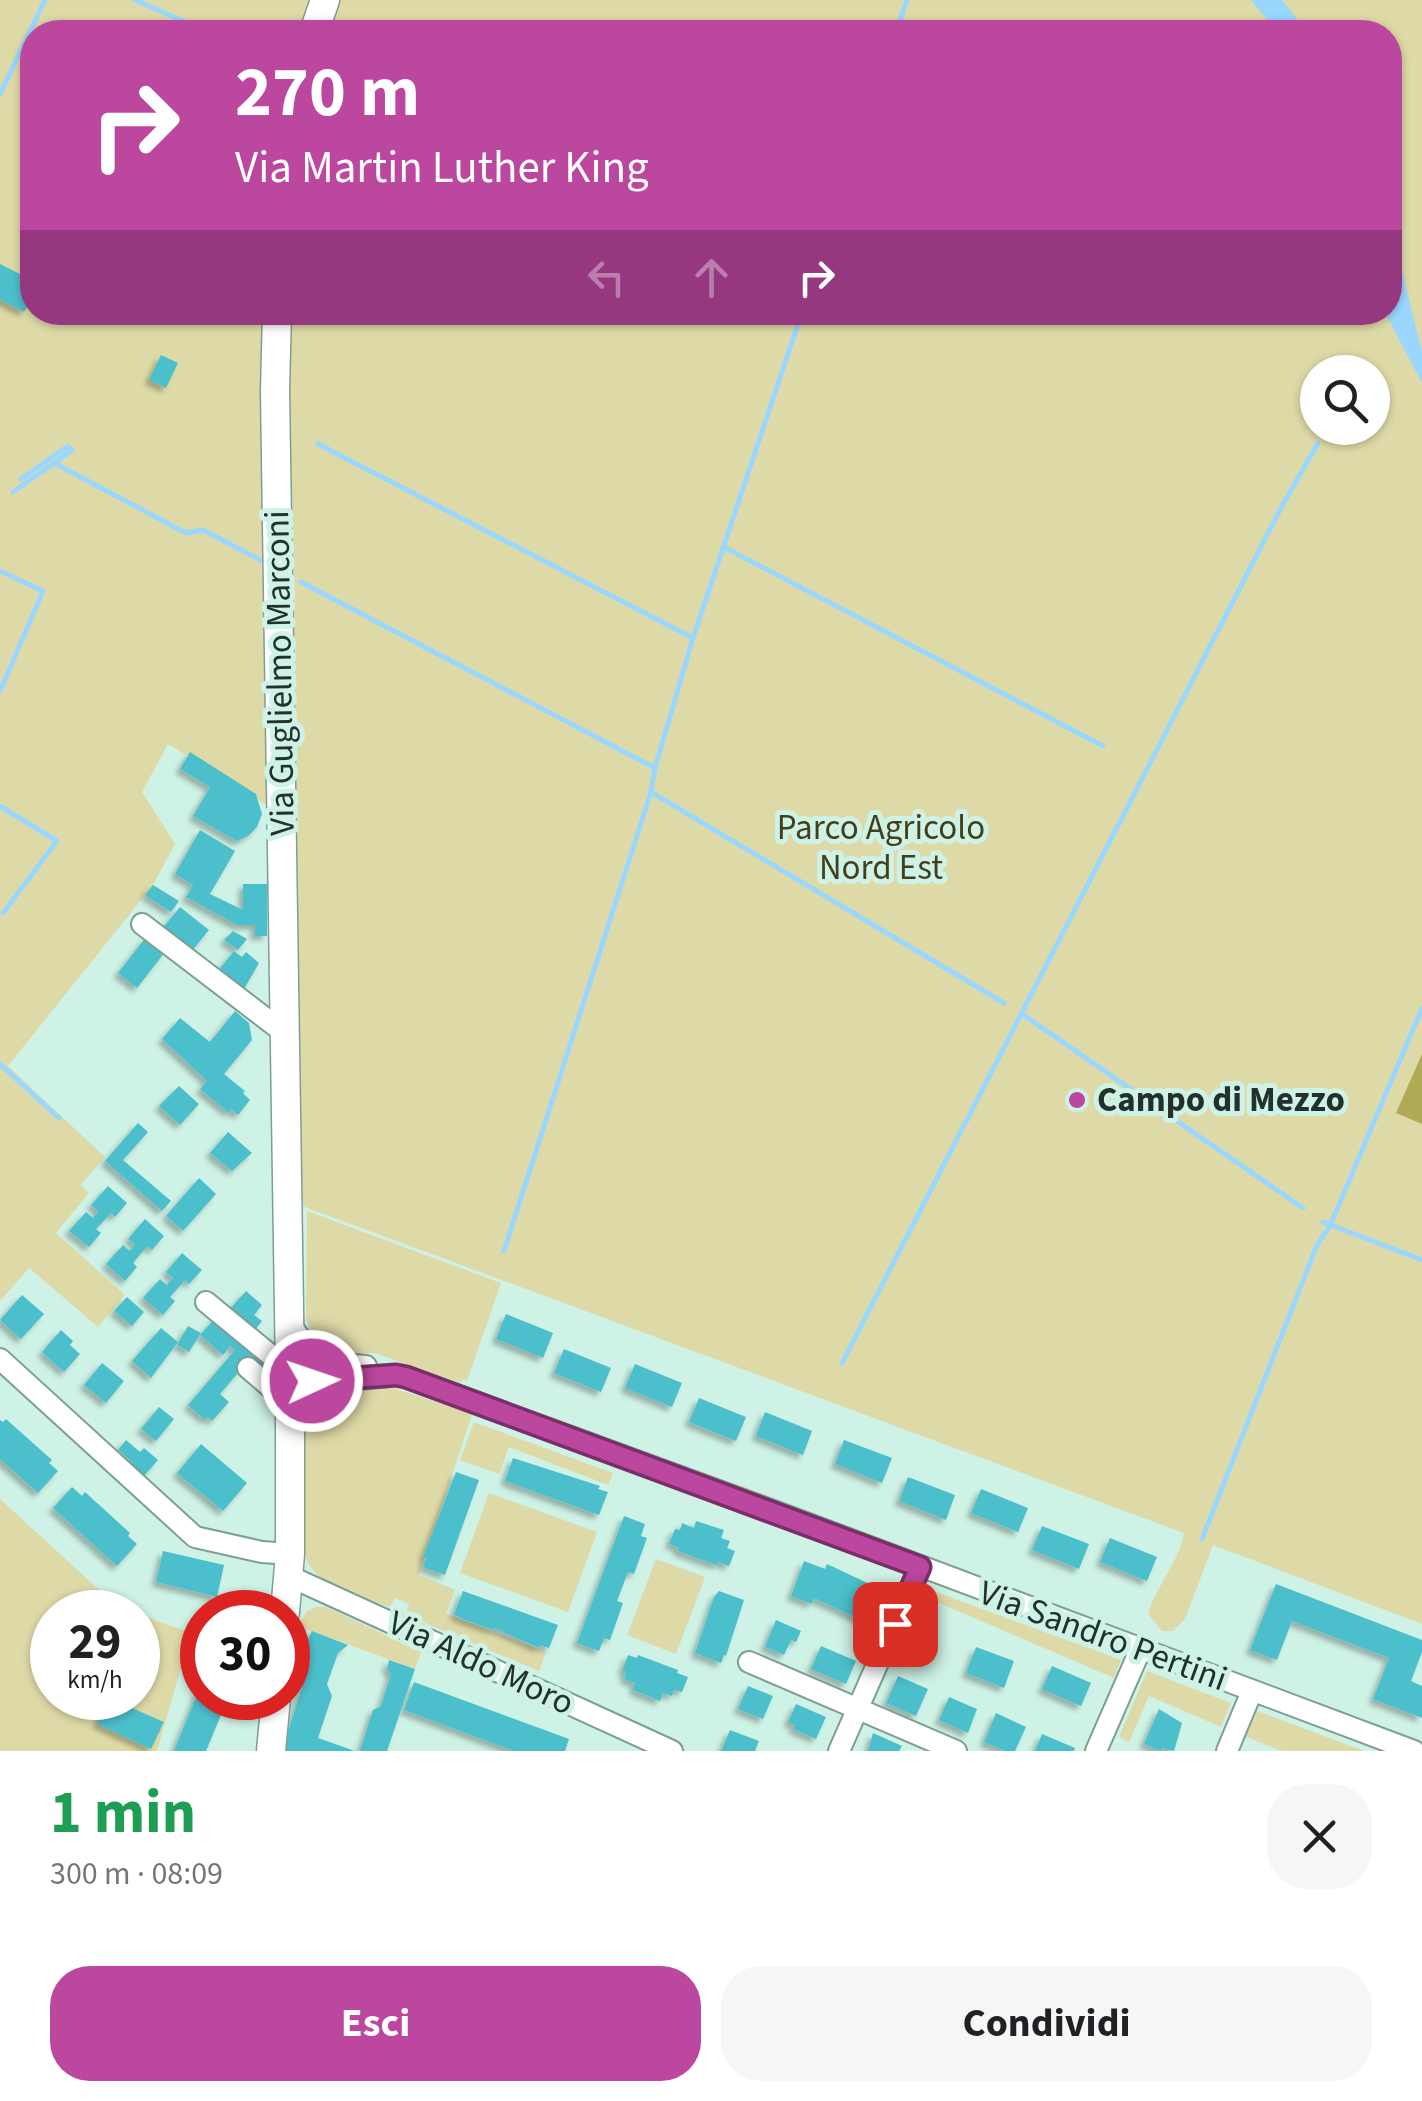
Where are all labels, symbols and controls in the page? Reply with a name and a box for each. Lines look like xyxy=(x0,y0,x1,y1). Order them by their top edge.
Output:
text: 270 m xyxy=(235,43,420,143)
icon: right xyxy=(70,60,200,190)
text: Via Martin Luther King xyxy=(235,136,649,200)
icon: left xyxy=(579,250,634,305)
icon: ahead xyxy=(684,250,739,305)
icon: right xyxy=(789,250,844,305)
map controls xyxy=(1300,355,1390,445)
button: search xyxy=(1300,355,1390,445)
street label: Via Guglielmo Marconi xyxy=(252,510,308,836)
park label: Parco Agricolo Nord Est xyxy=(777,803,985,893)
place label: Campo di Mezzo xyxy=(1097,1075,1345,1125)
marker: Campo di Mezzo xyxy=(1066,1089,1088,1111)
position arrow xyxy=(260,1329,364,1433)
street label: Via Sandro Pertini xyxy=(972,1568,1234,1704)
pin xyxy=(853,1582,938,1667)
speed limit sign: 30 xyxy=(180,1590,310,1720)
icon: arrive xyxy=(868,1597,923,1652)
street label: Via Aldo Moro xyxy=(380,1598,582,1728)
text: 29 xyxy=(69,1607,121,1678)
text: km/h xyxy=(67,1662,123,1698)
text: 1 min xyxy=(50,1771,196,1856)
button: close xyxy=(1267,1784,1372,1889)
text: 300 m · 08:09 xyxy=(50,1851,223,1897)
button: Esci xyxy=(50,1966,701,2081)
button: Condividi xyxy=(721,1966,1372,2081)

